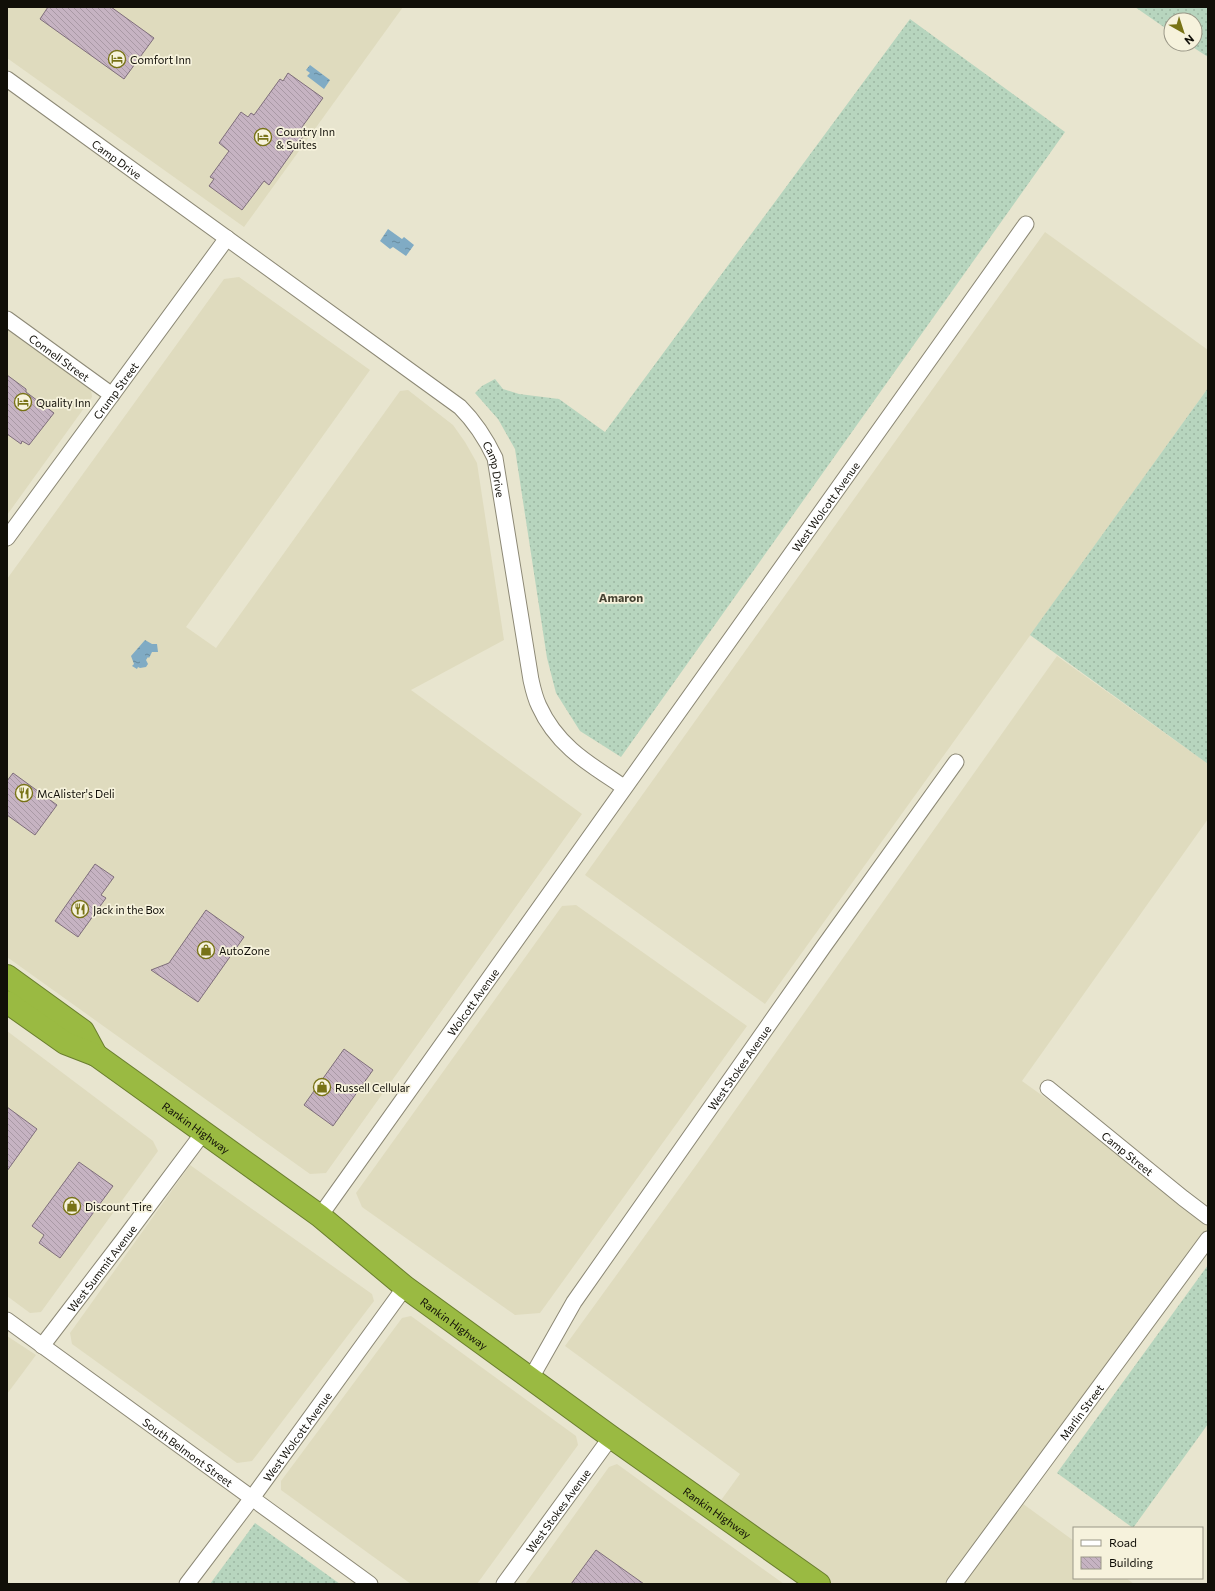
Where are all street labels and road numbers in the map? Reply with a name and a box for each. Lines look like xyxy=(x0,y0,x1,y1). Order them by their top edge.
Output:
street label: Camp Drive xyxy=(90,136,145,181)
street label: Connell Street xyxy=(27,331,93,384)
street label: Crump Street xyxy=(90,359,141,421)
street label: Camp Drive xyxy=(481,438,508,498)
street label: West Wolcott Avenue xyxy=(789,459,862,554)
street label: Wolcott Avenue xyxy=(444,965,501,1038)
street label: West Stokes Avenue xyxy=(705,1022,773,1112)
street label: Rankin Highway xyxy=(160,1099,233,1156)
street label: Camp Street xyxy=(1099,1128,1157,1178)
street label: West Summit Avenue xyxy=(64,1222,139,1314)
street label: Rankin Highway xyxy=(418,1294,491,1352)
street label: Marlin Street xyxy=(1056,1381,1106,1442)
street label: West Wolcott Avenue xyxy=(260,1389,334,1484)
street label: South Belmont Street xyxy=(141,1415,236,1489)
street label: West Stokes Avenue xyxy=(523,1466,593,1555)
street label: Rankin Highway xyxy=(681,1484,754,1541)

